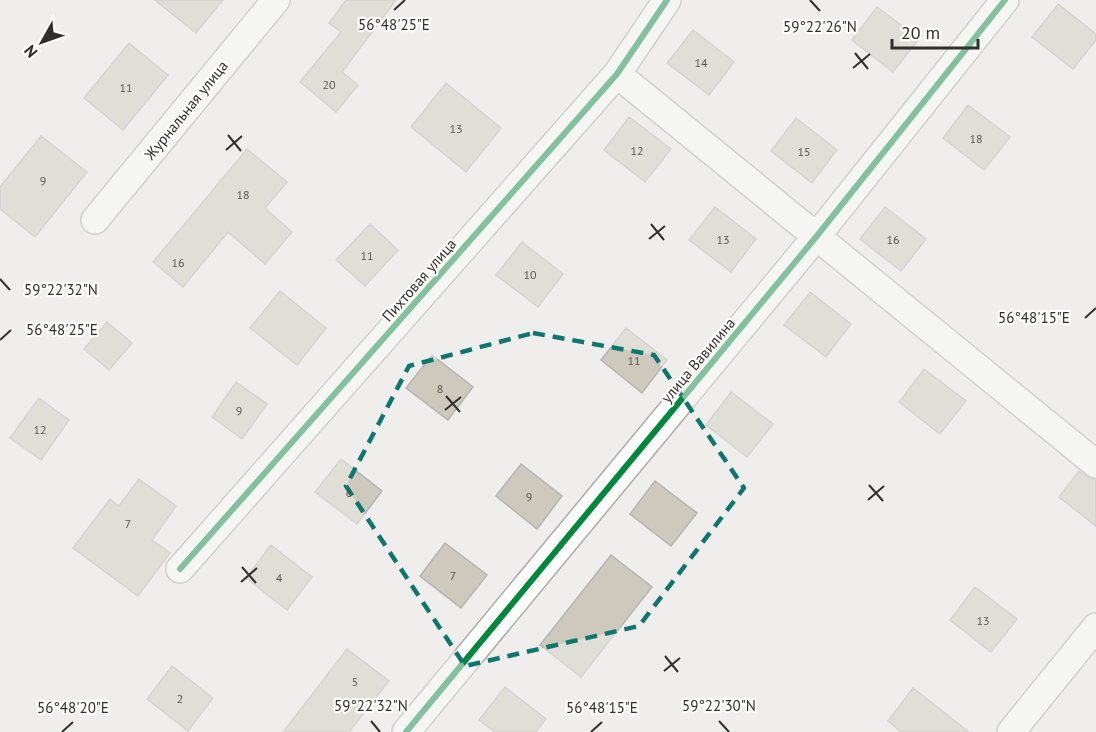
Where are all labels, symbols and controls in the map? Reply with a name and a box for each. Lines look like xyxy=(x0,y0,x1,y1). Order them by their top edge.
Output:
north arrow xyxy=(12,12,72,72)
scale bar xyxy=(892,12,978,50)
text: 56°48'25"E xyxy=(358,15,430,34)
text: 59°22'26"N xyxy=(783,17,857,36)
text: 20 m xyxy=(901,21,940,44)
text: N xyxy=(19,41,42,62)
house number: 14 xyxy=(694,55,708,70)
street label: Журнальная улица xyxy=(140,57,232,164)
house number: 20 xyxy=(322,77,336,92)
house number: 11 xyxy=(119,80,133,95)
house number: 13 xyxy=(449,121,463,136)
house number: 18 xyxy=(969,131,983,146)
house number: 12 xyxy=(630,143,644,158)
house number: 15 xyxy=(797,144,811,159)
house number: 9 xyxy=(40,173,46,188)
house number: 18 xyxy=(236,187,250,202)
house number: 13 xyxy=(716,232,730,247)
house number: 16 xyxy=(886,232,900,247)
street label: Пихтовая улица xyxy=(378,235,460,325)
house number: 11 xyxy=(360,248,374,263)
house number: 16 xyxy=(171,255,185,270)
house number: 10 xyxy=(523,267,537,282)
text: 59°22'32"N xyxy=(24,280,98,299)
text: 56°48'15"E xyxy=(998,308,1070,327)
street label: улица Вавилина xyxy=(657,314,739,406)
text: 56°48'25"E xyxy=(26,320,98,339)
house number: 11 xyxy=(627,353,641,368)
house number: 8 xyxy=(437,381,443,396)
house number: 9 xyxy=(236,403,242,418)
house number: 12 xyxy=(33,422,47,437)
house number: 6 xyxy=(346,485,352,500)
house number: 9 xyxy=(526,489,532,504)
house number: 7 xyxy=(125,516,131,531)
house number: 7 xyxy=(450,568,456,583)
house number: 4 xyxy=(276,570,283,585)
house number: 13 xyxy=(976,613,990,628)
house number: 5 xyxy=(352,674,358,689)
house number: 2 xyxy=(177,691,183,706)
text: 59°22'32"N xyxy=(334,696,408,715)
text: 59°22'30"N xyxy=(682,696,756,715)
text: 56°48'20"E xyxy=(37,698,109,717)
text: 56°48'15"E xyxy=(566,698,638,717)

